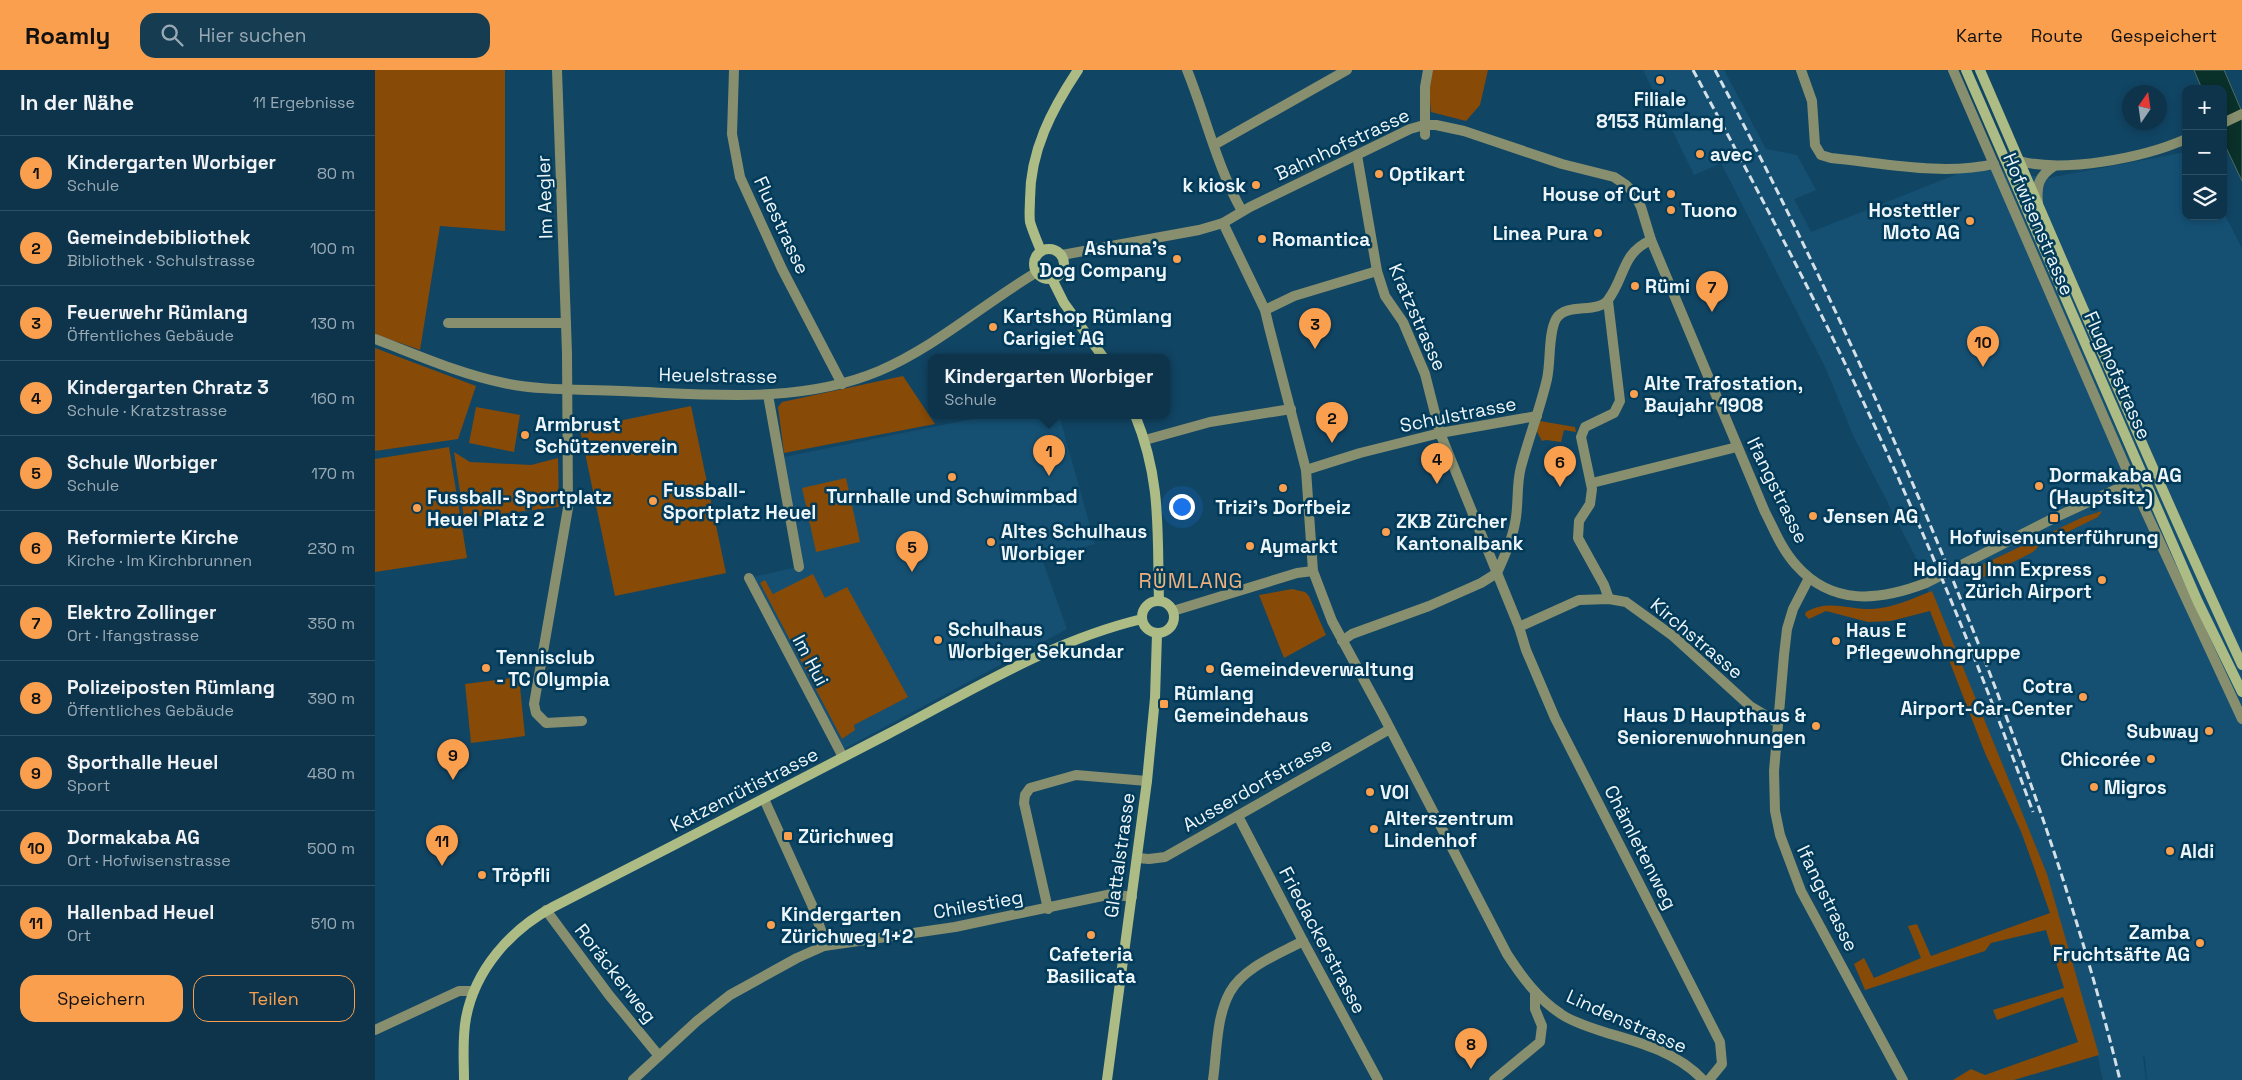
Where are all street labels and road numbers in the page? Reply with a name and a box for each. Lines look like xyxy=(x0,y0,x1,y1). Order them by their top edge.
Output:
street label: Bahnhofstrasse xyxy=(1271,102,1413,187)
street label: Hofwisenstrasse xyxy=(1997,149,2080,299)
street label: Im Aegler xyxy=(531,155,558,239)
street label: Fluestrasse xyxy=(748,172,815,278)
street label: Kratzstrasse xyxy=(1383,260,1452,375)
street label: Flughofstrasse xyxy=(2078,307,2157,443)
street label: Heuelstrasse xyxy=(658,362,778,389)
street label: Schulstrasse xyxy=(1398,391,1519,438)
street label: Ifangstrasse xyxy=(1741,433,1814,547)
street label: Kirchstrasse xyxy=(1645,592,1748,684)
street label: Im Hui xyxy=(787,630,834,690)
street label: Ausserdorfstrasse xyxy=(1178,731,1337,837)
street label: Katzenrütistrasse xyxy=(666,741,822,838)
street label: Chämletenweg xyxy=(1598,781,1683,914)
street label: Glattalstrasse xyxy=(1098,791,1141,919)
street label: Ifangstrasse xyxy=(1791,841,1864,955)
street label: Friedackerstrasse xyxy=(1273,862,1372,1018)
street label: Chilestieg xyxy=(931,884,1025,925)
street label: Roräckerweg xyxy=(569,919,662,1028)
street label: Lindenstrasse xyxy=(1563,984,1691,1059)

